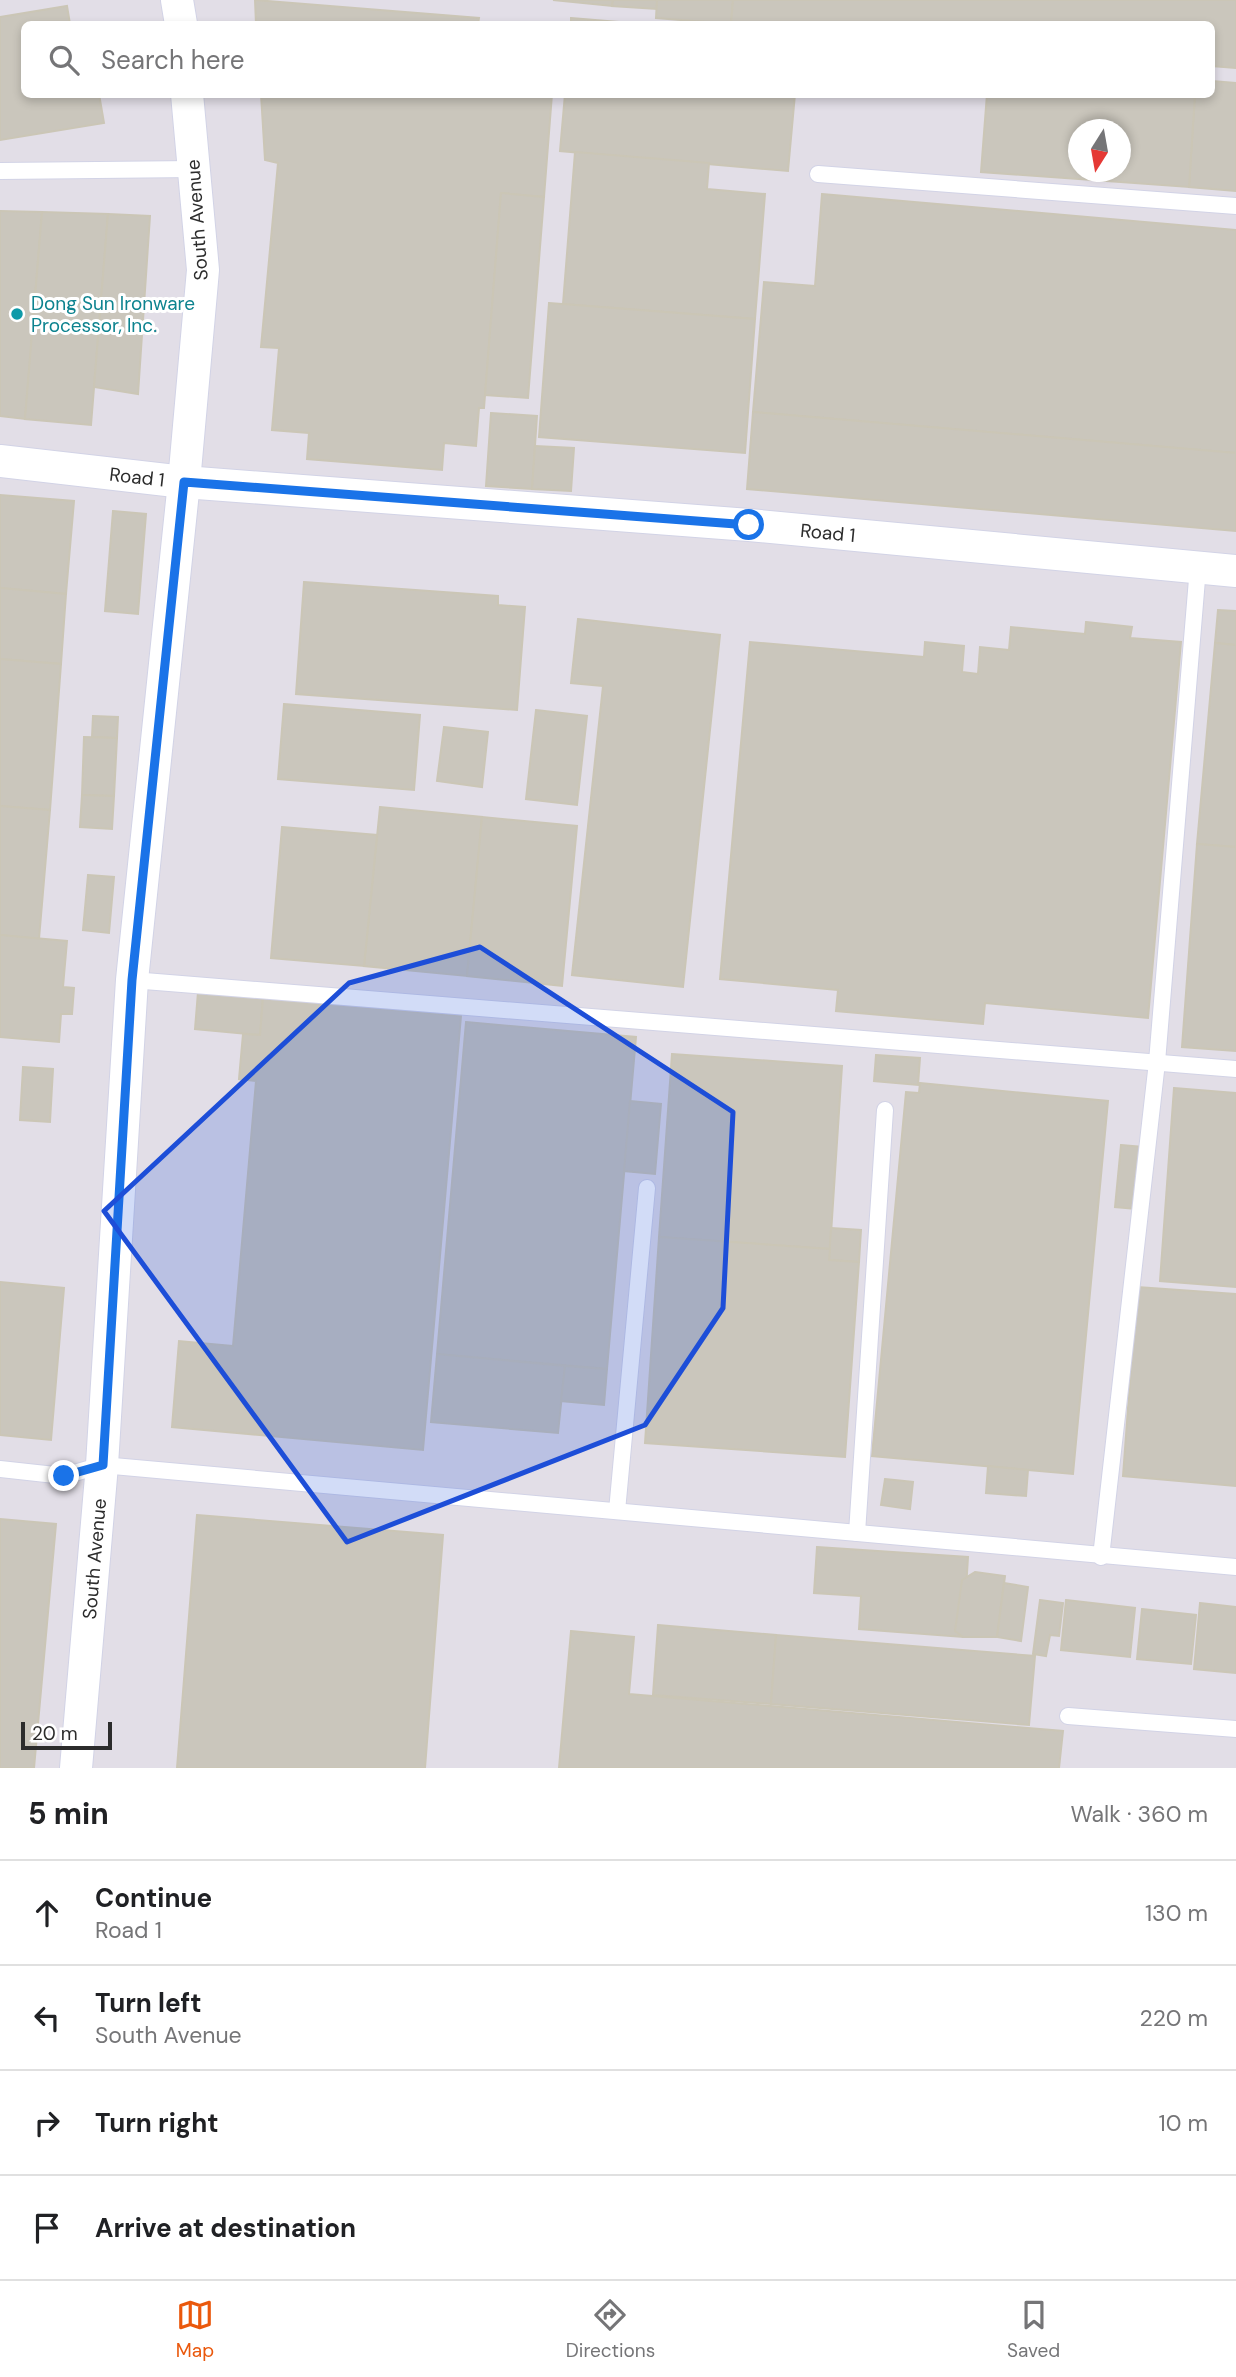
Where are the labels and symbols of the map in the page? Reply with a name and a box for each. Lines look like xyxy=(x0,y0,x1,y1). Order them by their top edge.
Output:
north arrow xyxy=(1068,119,1131,182)
street label: South Avenue xyxy=(180,159,214,281)
place label: Dong Sun Ironware Processor, Inc. xyxy=(31,291,195,338)
marker: Dong Sun Ironware Processor, Inc. xyxy=(9,306,25,322)
street label: Road 1 xyxy=(108,461,166,492)
route start xyxy=(733,509,764,540)
street label: Road 1 xyxy=(799,517,857,547)
route end xyxy=(48,1460,79,1491)
street label: South Avenue xyxy=(76,1497,112,1620)
scale bar xyxy=(21,1719,112,1751)

